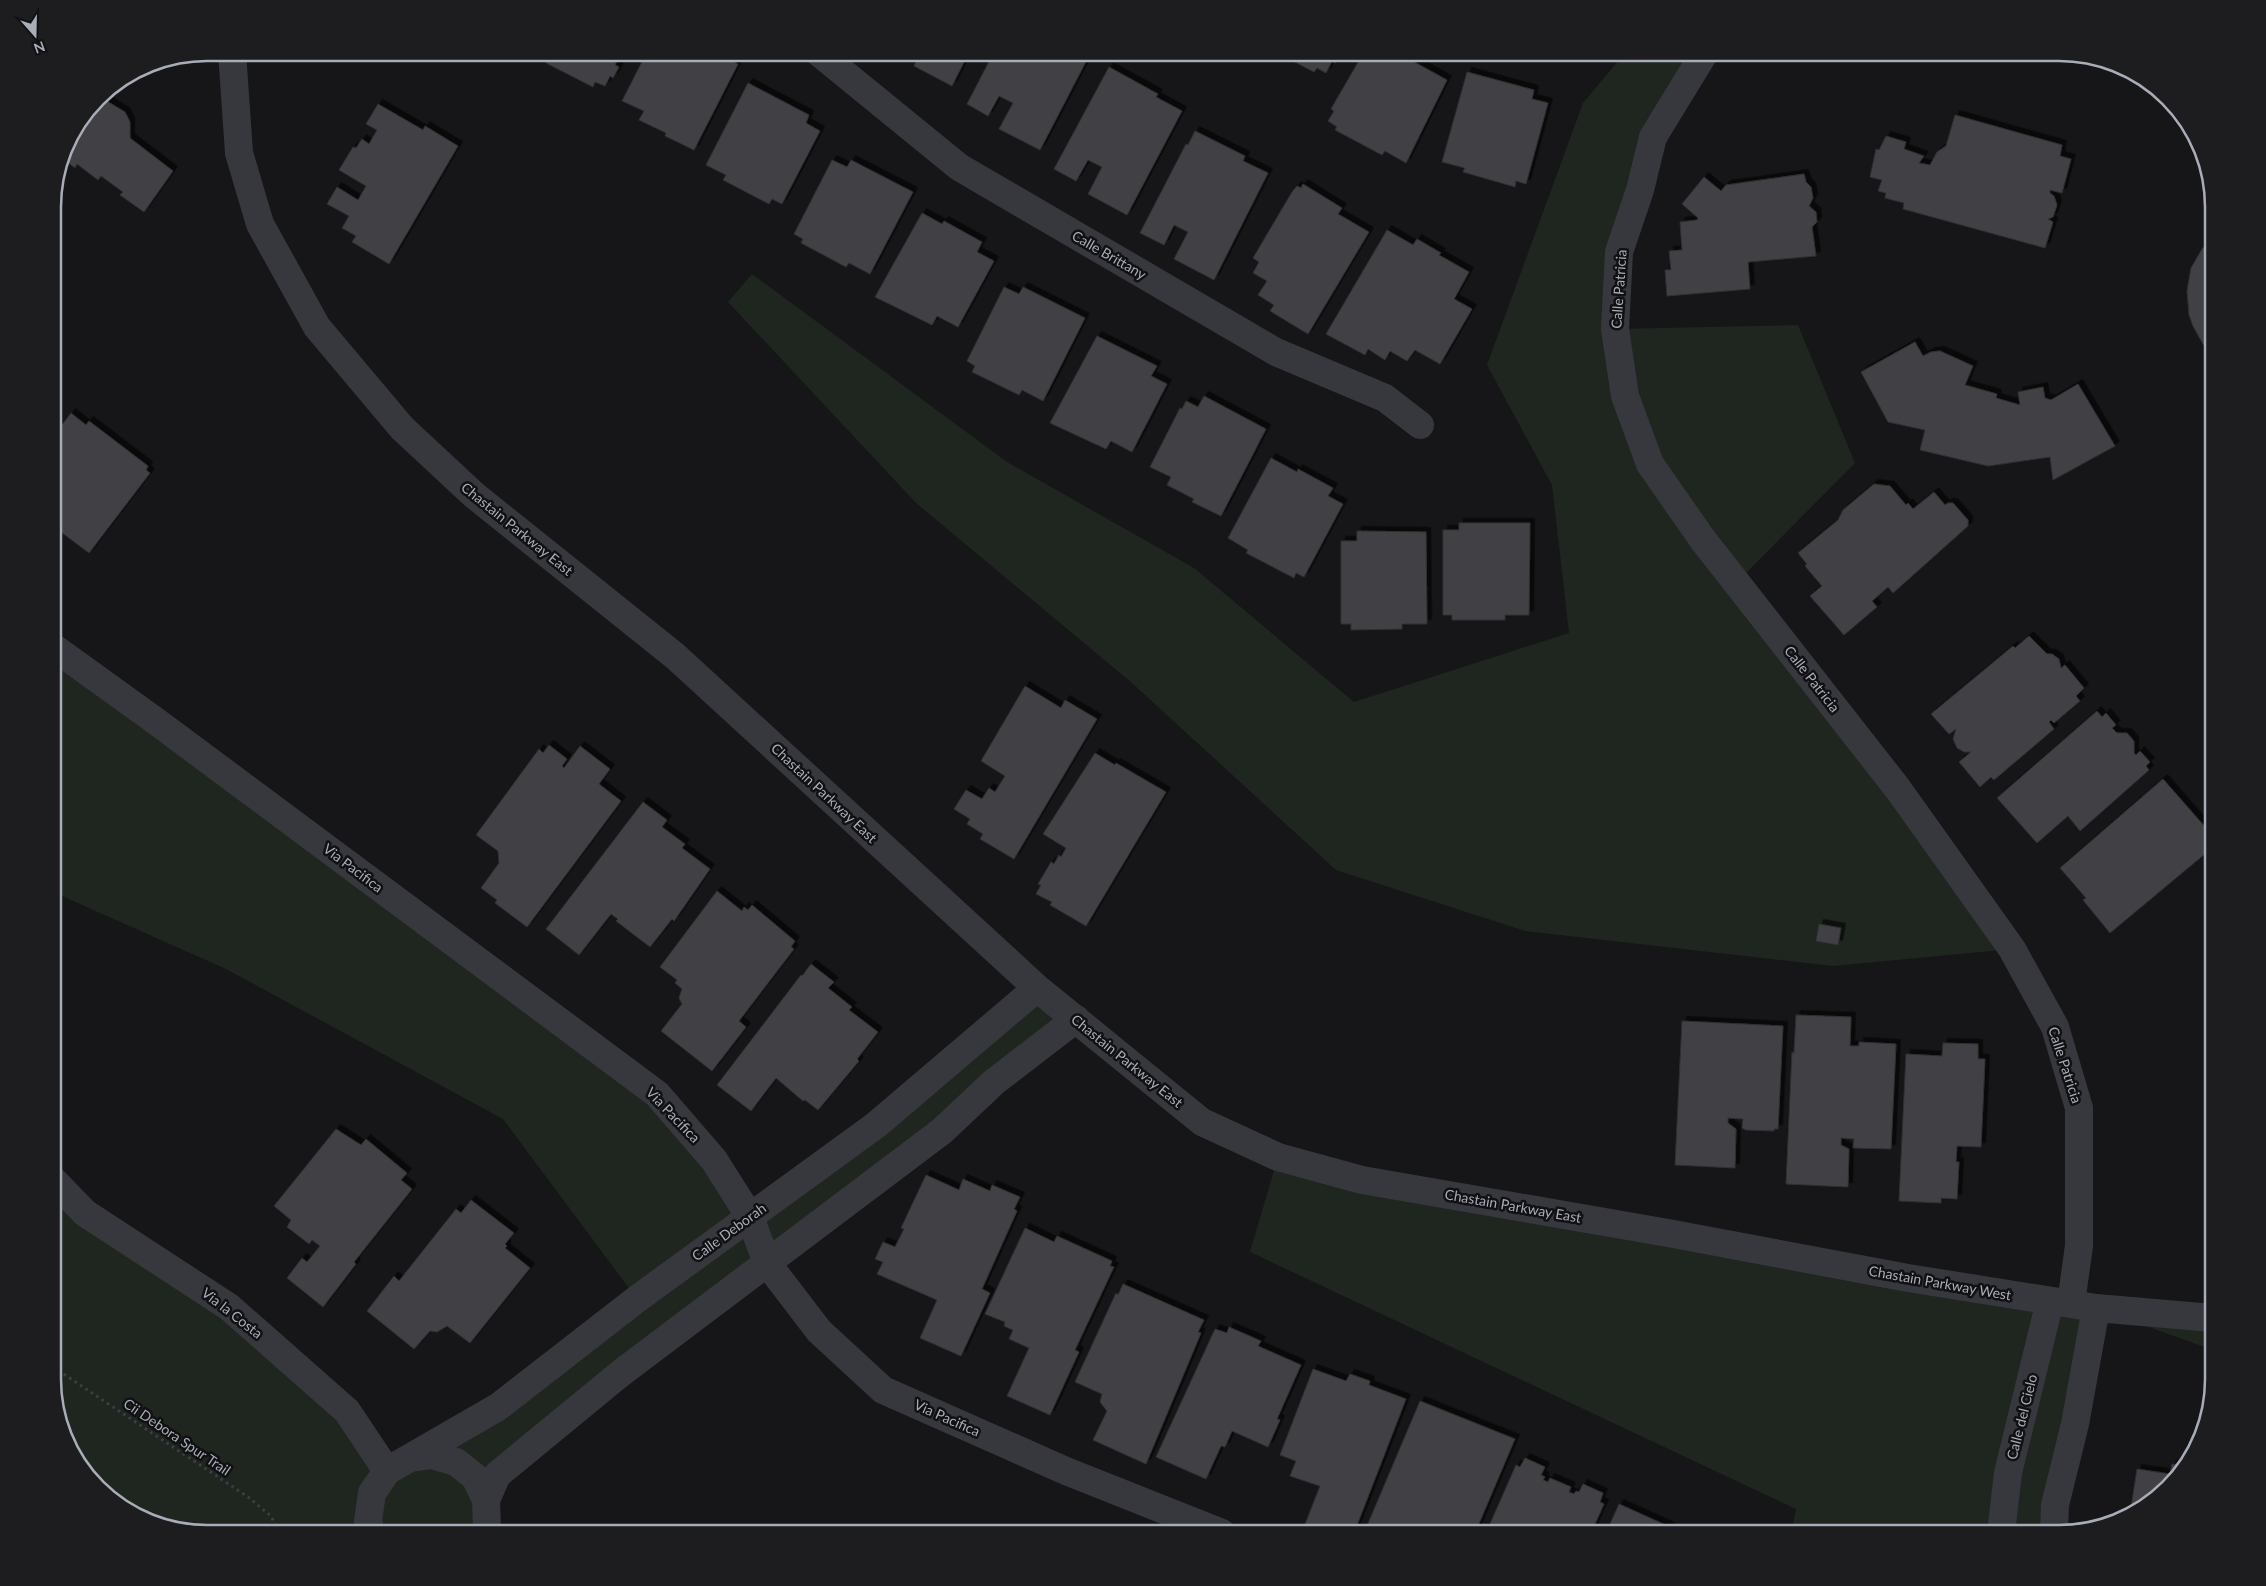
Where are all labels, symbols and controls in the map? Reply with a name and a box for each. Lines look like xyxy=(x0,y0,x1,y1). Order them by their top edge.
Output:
north arrow xyxy=(10,10,60,60)
text: N xyxy=(32,38,48,58)
street label: Calle Brittany xyxy=(1069,227,1150,283)
street label: Calle Patricia xyxy=(1607,249,1630,329)
street label: Chastain Parkway East xyxy=(458,478,576,579)
street label: Calle Patricia xyxy=(1781,642,1844,715)
street label: Chastain Parkway East xyxy=(768,739,881,846)
street label: Via Pacifica xyxy=(320,840,386,896)
street label: Chastain Parkway East xyxy=(1068,1010,1186,1111)
street label: Calle Patricia xyxy=(2045,1024,2086,1105)
street label: Via Pacifica xyxy=(643,1083,704,1146)
street label: Chastain Parkway East xyxy=(1443,1185,1583,1226)
street label: Calle Deborah xyxy=(688,1199,769,1264)
street label: Chastain Parkway West xyxy=(1867,1262,2013,1303)
street label: Via la Costa xyxy=(199,1284,266,1342)
street label: Calle del Cielo xyxy=(2003,1372,2040,1461)
street label: Cii Debora Spur Trail xyxy=(121,1395,234,1479)
street label: Via Pacifica xyxy=(912,1395,983,1440)

